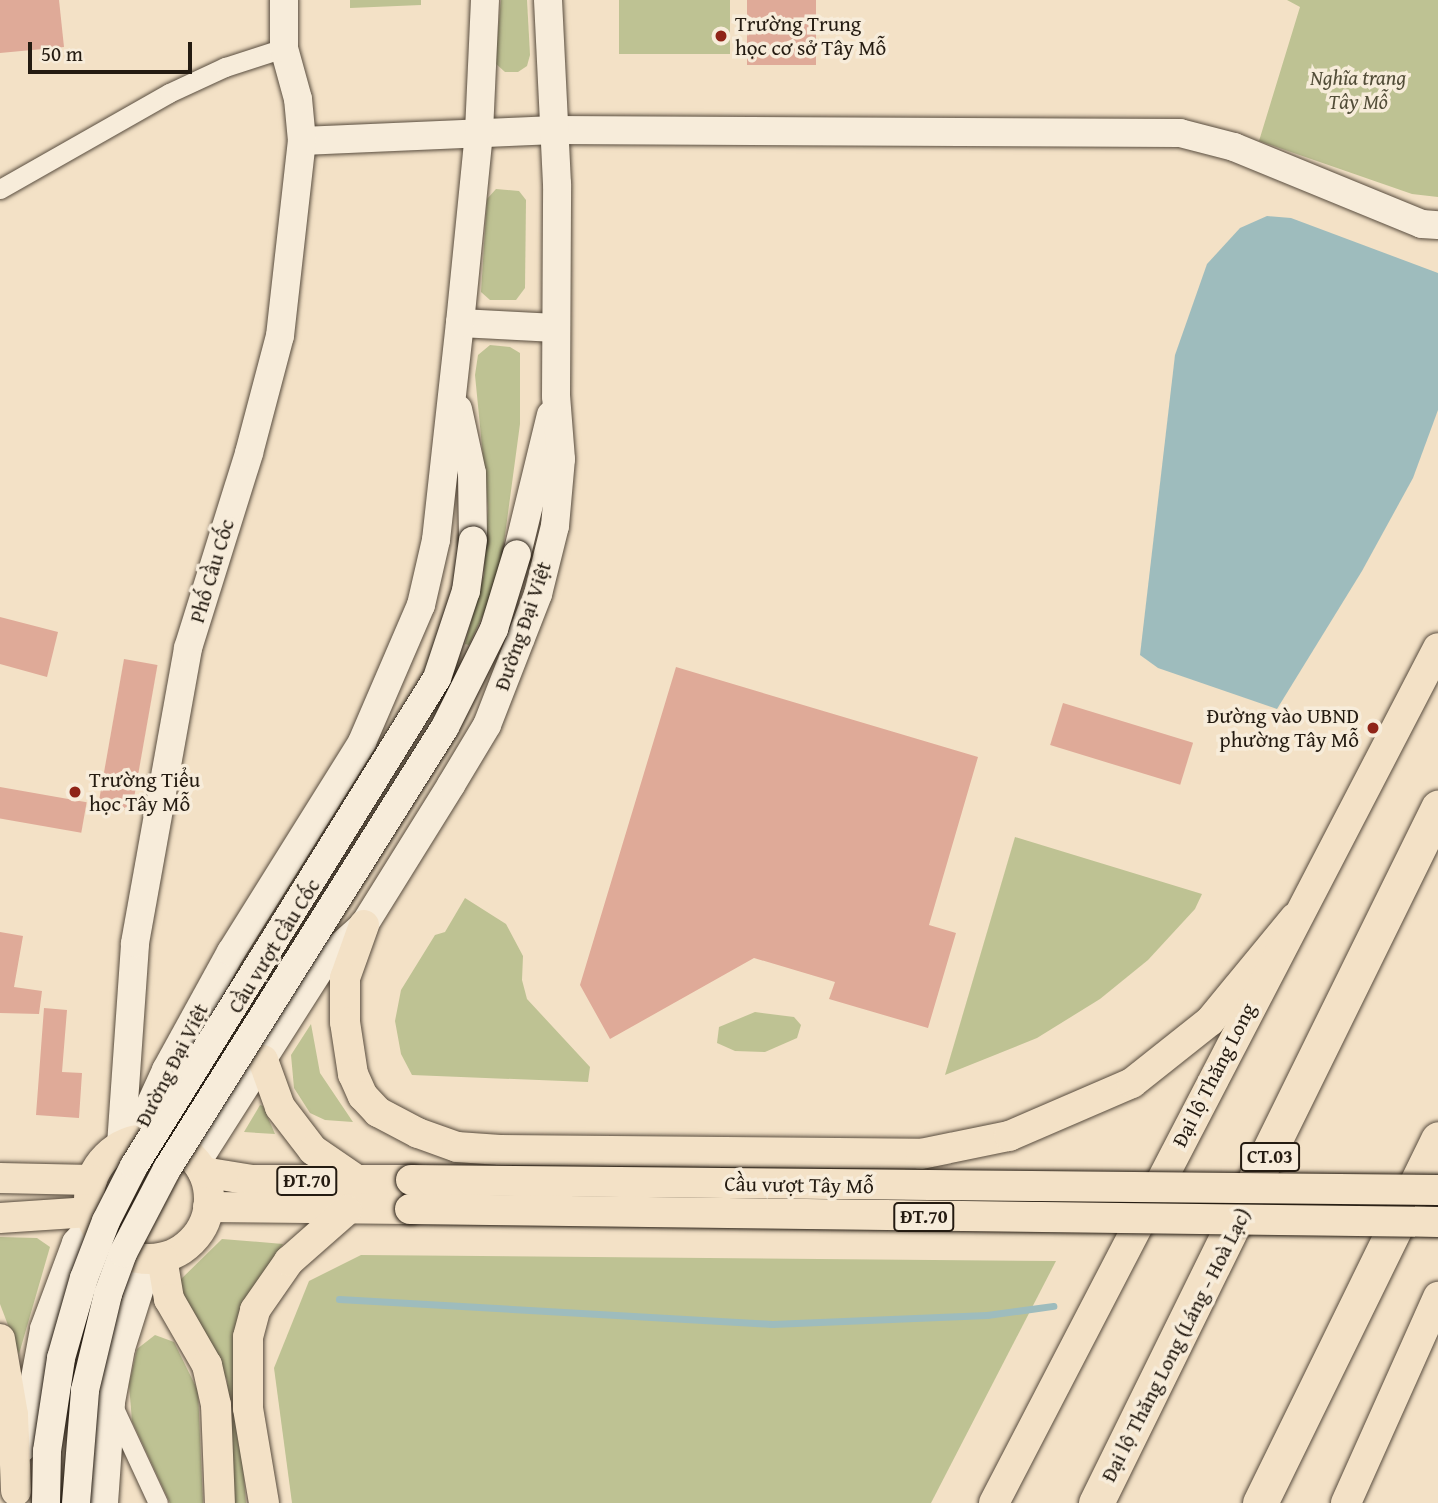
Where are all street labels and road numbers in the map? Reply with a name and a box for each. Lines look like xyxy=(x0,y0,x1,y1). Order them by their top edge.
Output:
street label: Phố Cầu Cốc xyxy=(184,516,240,626)
street label: Đường Đại Việt xyxy=(489,558,557,694)
street label: Cầu vượt Cầu Cốc xyxy=(223,874,325,1018)
street label: Đường Đại Việt xyxy=(130,999,214,1131)
street label: Đại lộ Thăng Long xyxy=(1167,999,1261,1151)
road number: CT.03 xyxy=(1238,1142,1302,1172)
road number: ĐT.70 xyxy=(276,1166,338,1196)
street label: Cầu vượt Tây Mỗ xyxy=(724,1171,874,1199)
road number: ĐT.70 xyxy=(892,1202,956,1232)
street label: Đại lộ Thăng Long (Láng - Hoà Lạc) xyxy=(1096,1204,1256,1486)

